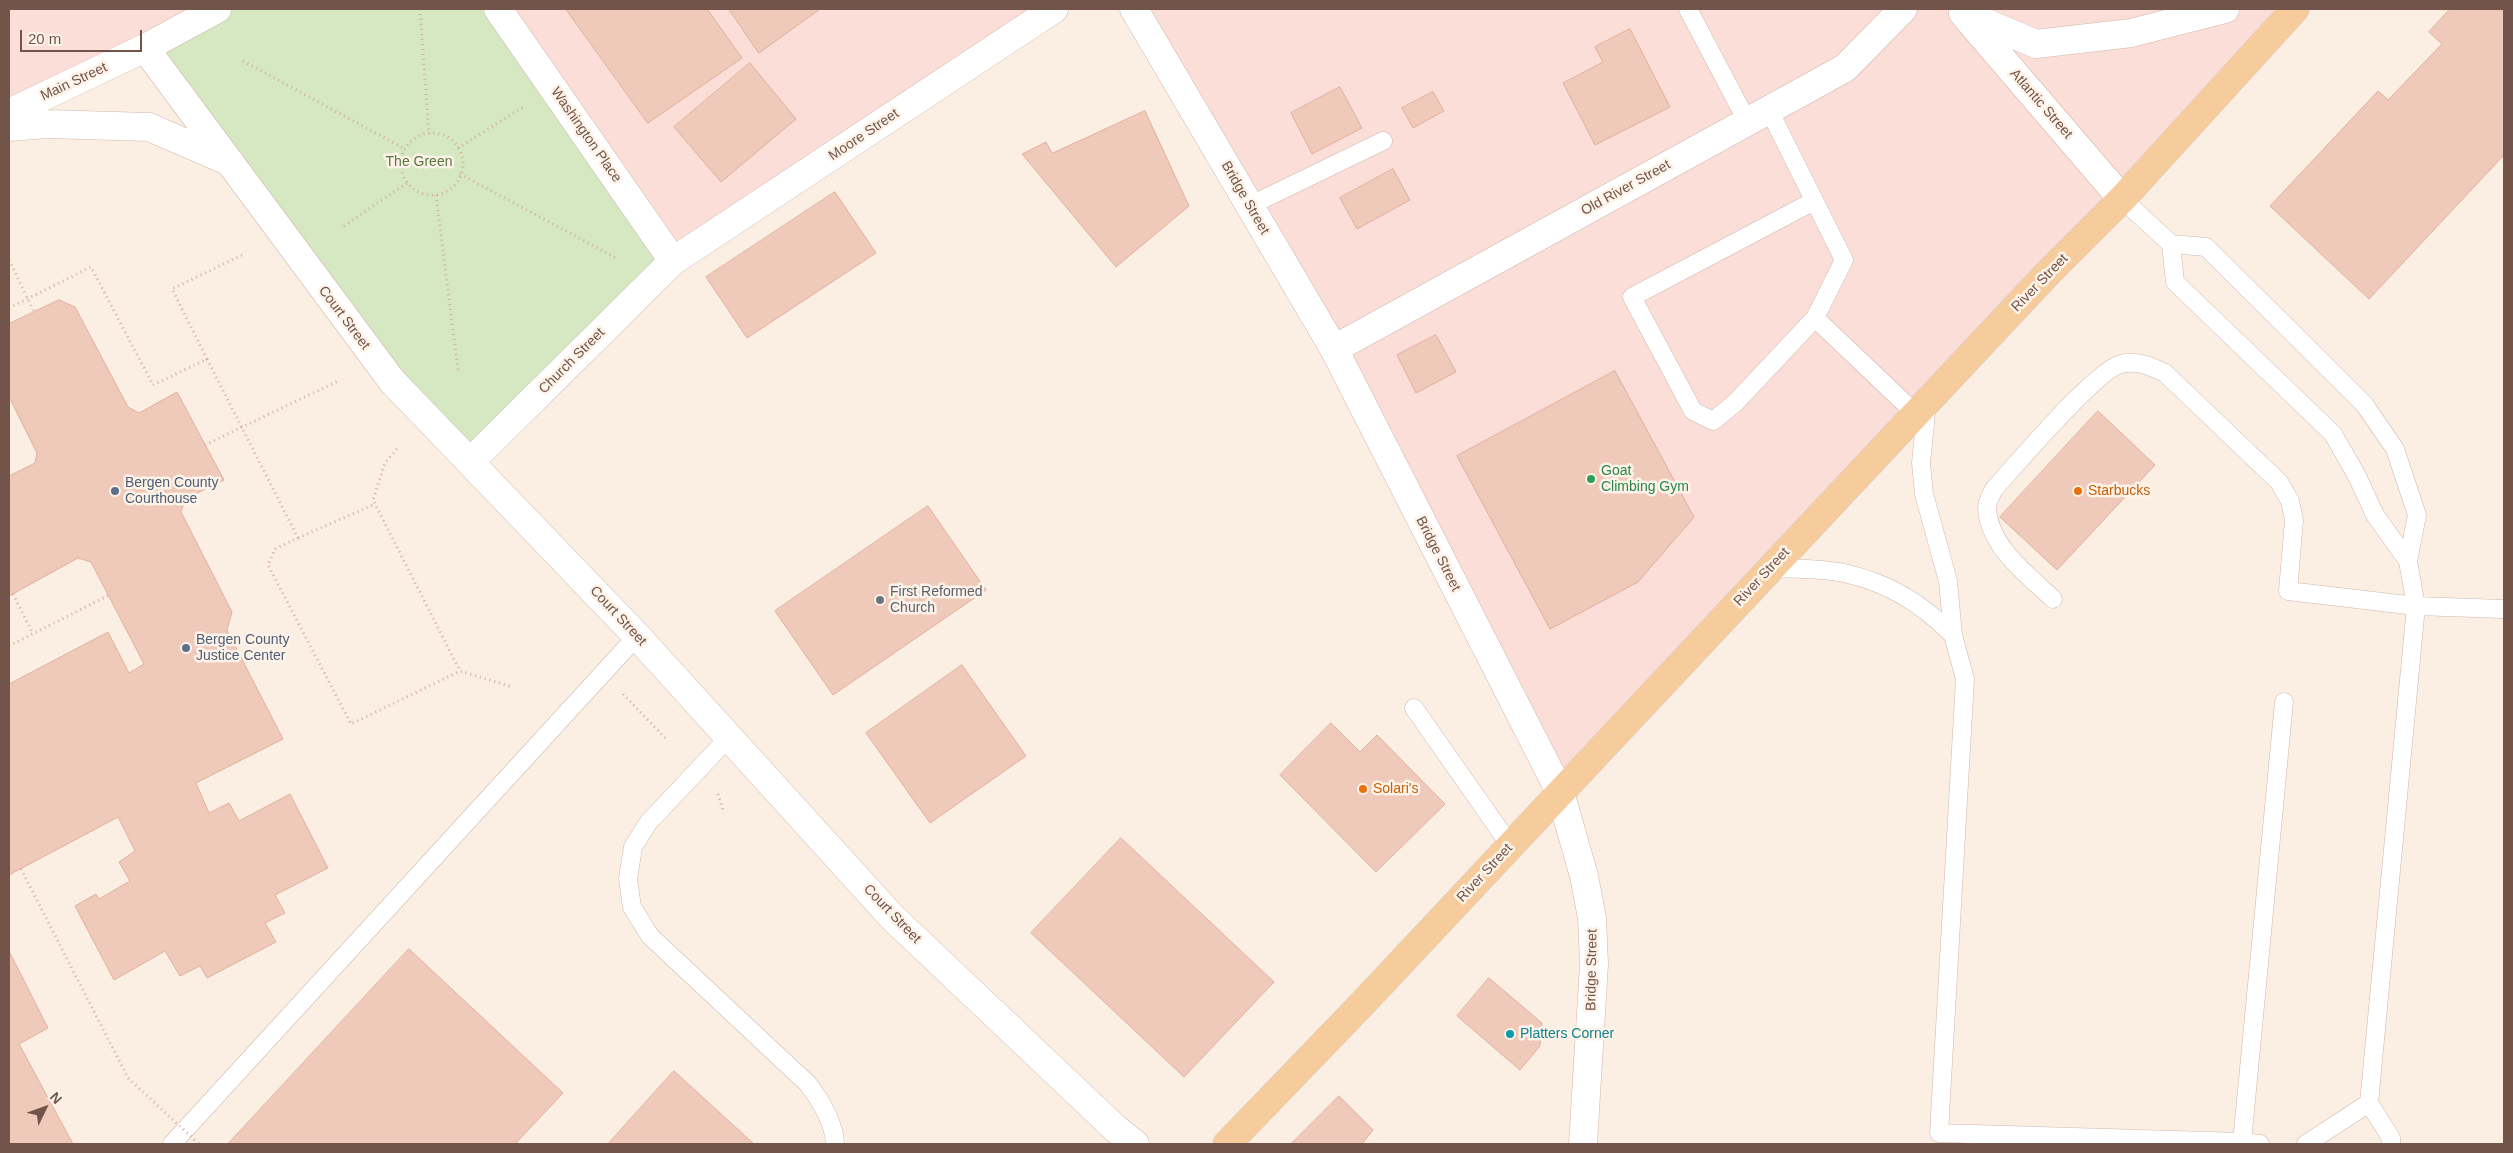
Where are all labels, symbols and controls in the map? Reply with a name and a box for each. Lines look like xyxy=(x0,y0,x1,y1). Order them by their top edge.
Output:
scale bar xyxy=(22,20,145,52)
text: 20 m xyxy=(28,30,61,47)
street label: Main Street xyxy=(38,59,110,105)
street label: Atlantic Street xyxy=(2006,66,2076,142)
street label: Washington Place xyxy=(547,84,625,186)
street label: Moore Street xyxy=(826,105,902,165)
park label: The Green xyxy=(386,154,452,170)
street label: Old River Street xyxy=(1578,157,1674,219)
street label: Bridge Street xyxy=(1217,158,1273,238)
street label: River Street xyxy=(2008,251,2072,315)
street label: Court Street xyxy=(315,283,373,353)
street label: Church Street xyxy=(536,325,608,397)
place label: Goat Climbing Gym xyxy=(1601,463,1689,496)
marker: Goat Climbing Gym xyxy=(1585,473,1597,485)
place label: Bergen County Courthouse xyxy=(125,475,218,508)
place label: Starbucks xyxy=(2088,483,2150,499)
marker: Bergen County Courthouse xyxy=(109,485,121,497)
marker: Starbucks xyxy=(2072,485,2084,497)
street label: Bridge Street xyxy=(1412,514,1464,594)
street label: River Street xyxy=(1731,544,1793,610)
street label: Court Street xyxy=(586,583,650,649)
place label: First Reformed Church xyxy=(890,584,983,616)
marker: First Reformed Church xyxy=(874,594,886,606)
place label: Bergen County Justice Center xyxy=(196,632,289,664)
marker: Bergen County Justice Center xyxy=(180,642,192,654)
place label: Solari's xyxy=(1373,781,1418,797)
marker: Solari's xyxy=(1357,783,1369,795)
street label: River Street xyxy=(1454,840,1516,906)
street label: Court Street xyxy=(860,881,924,947)
street label: Bridge Street xyxy=(1583,929,1601,1011)
place label: Platters Corner xyxy=(1520,1026,1614,1042)
marker: Platters Corner xyxy=(1504,1028,1516,1040)
north arrow xyxy=(20,1083,70,1133)
text: N xyxy=(47,1089,65,1107)

